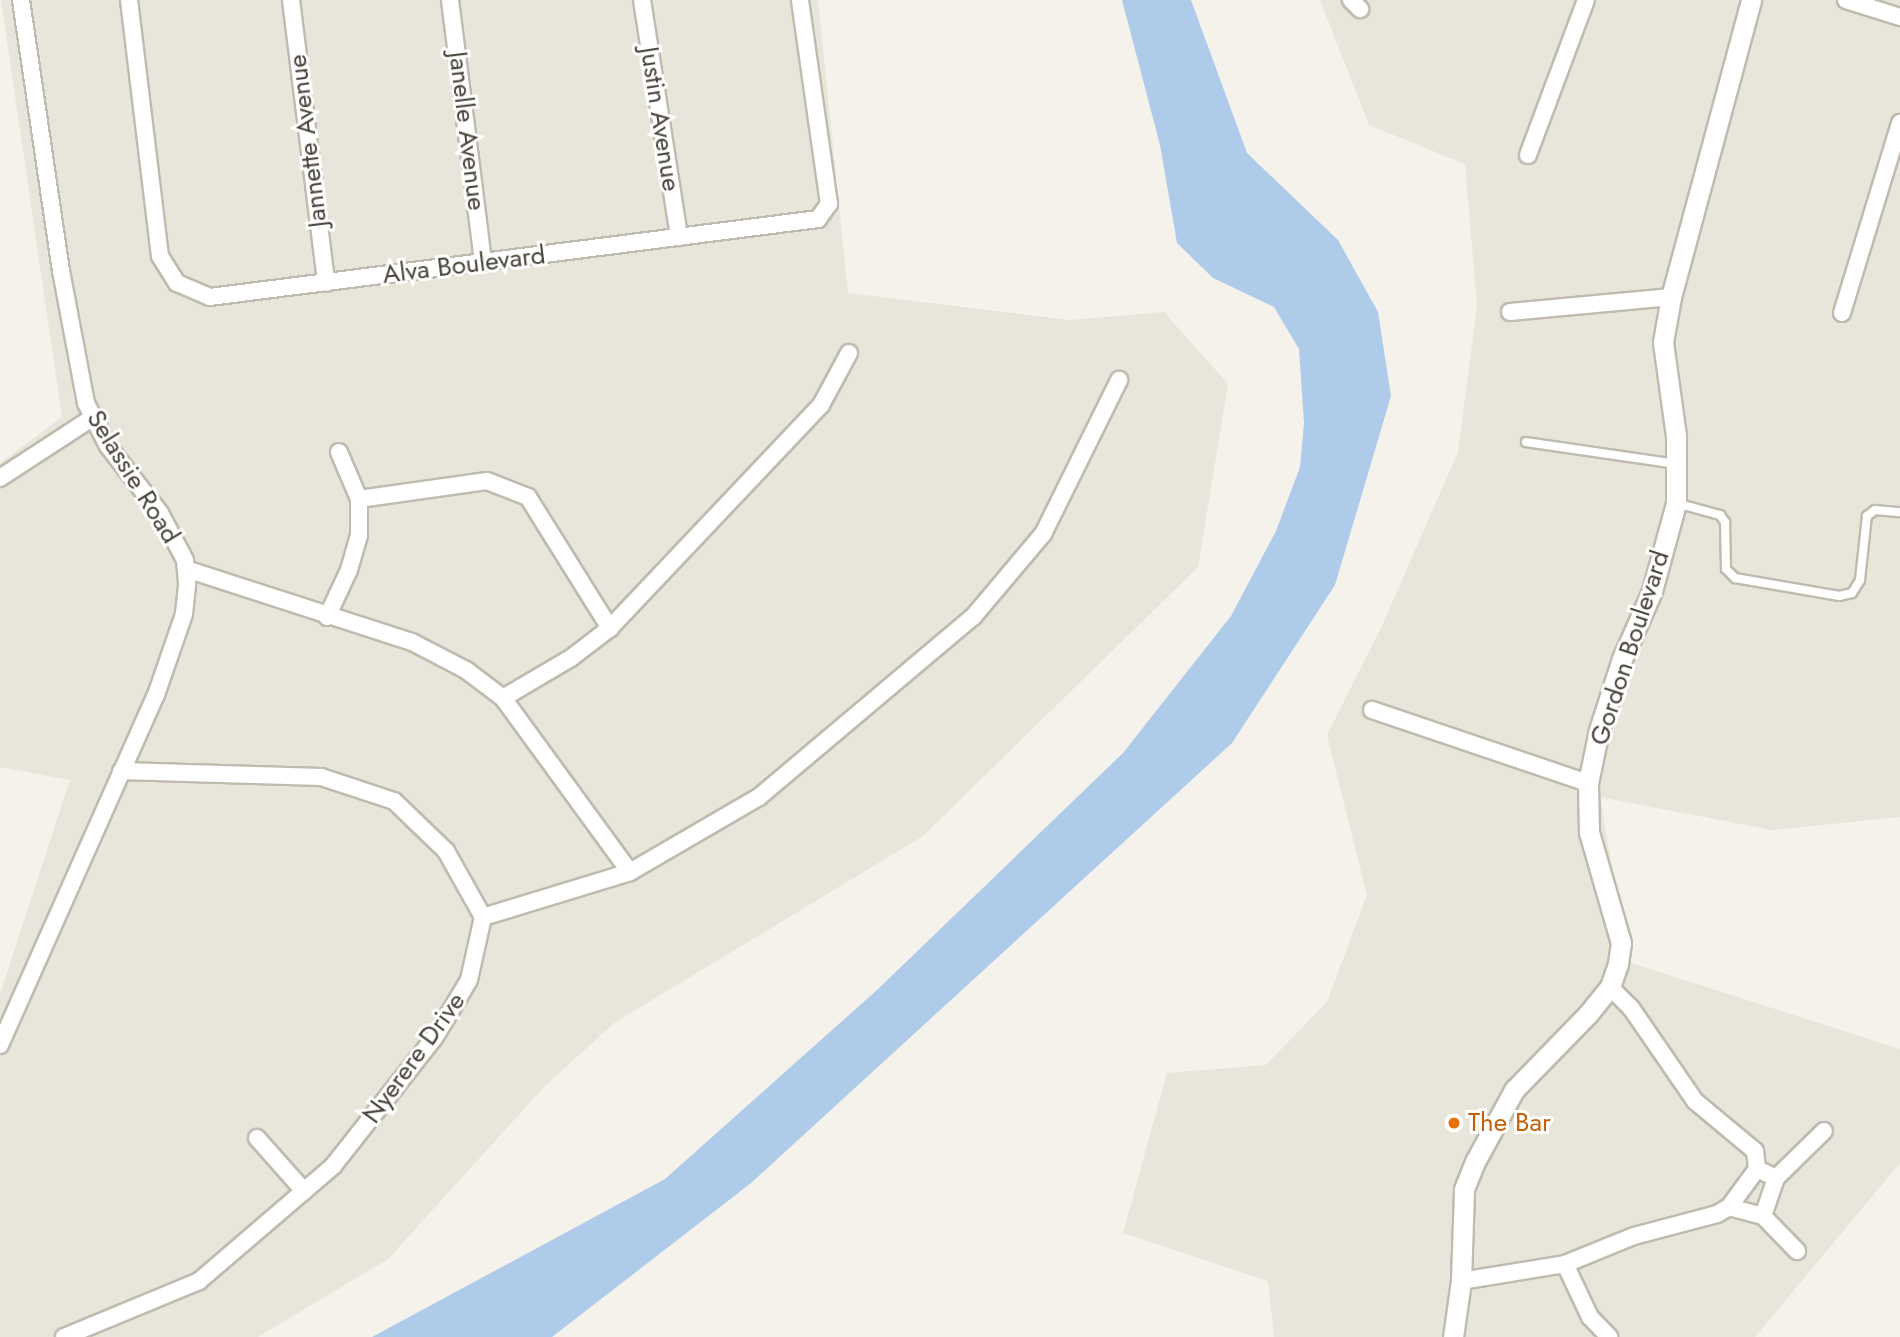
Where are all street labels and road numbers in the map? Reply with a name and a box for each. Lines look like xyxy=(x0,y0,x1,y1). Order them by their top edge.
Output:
street label: Justin Avenue xyxy=(633,45,687,193)
street label: Janelle Avenue xyxy=(442,50,492,212)
street label: Jannette Avenue xyxy=(282,53,334,229)
street label: Alva Boulevard xyxy=(381,240,547,290)
street label: Selassie Road xyxy=(80,405,186,549)
street label: Gordon Boulevard xyxy=(1584,547,1676,749)
street label: Nyerere Drive xyxy=(356,987,472,1129)

